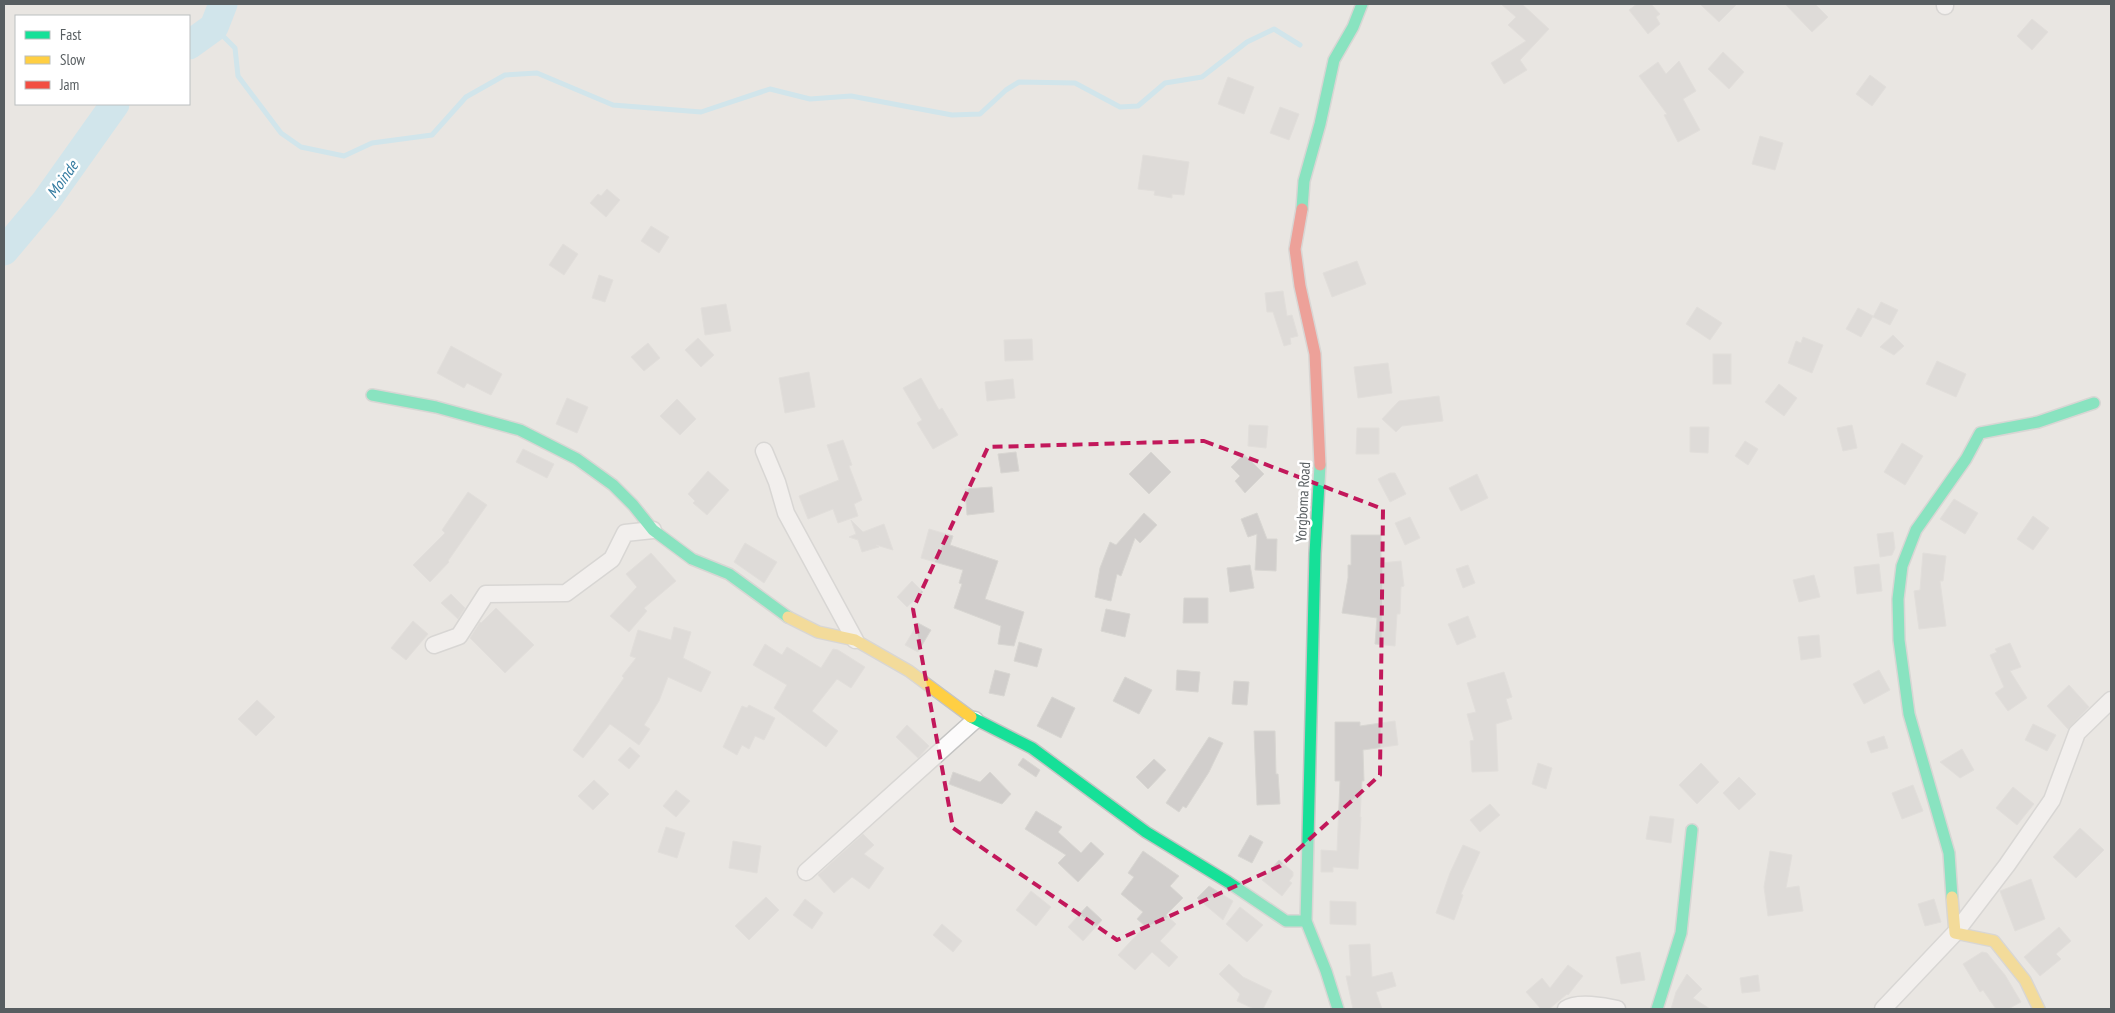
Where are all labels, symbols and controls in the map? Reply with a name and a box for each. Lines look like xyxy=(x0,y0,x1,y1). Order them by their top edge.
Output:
legend xyxy=(15,15,190,105)
text: Fast xyxy=(60,25,81,44)
text: Slow xyxy=(60,50,85,69)
text: Jam xyxy=(59,75,79,94)
water label: Moinde xyxy=(42,155,83,202)
street label: Yorgboma Road xyxy=(1291,461,1314,543)

